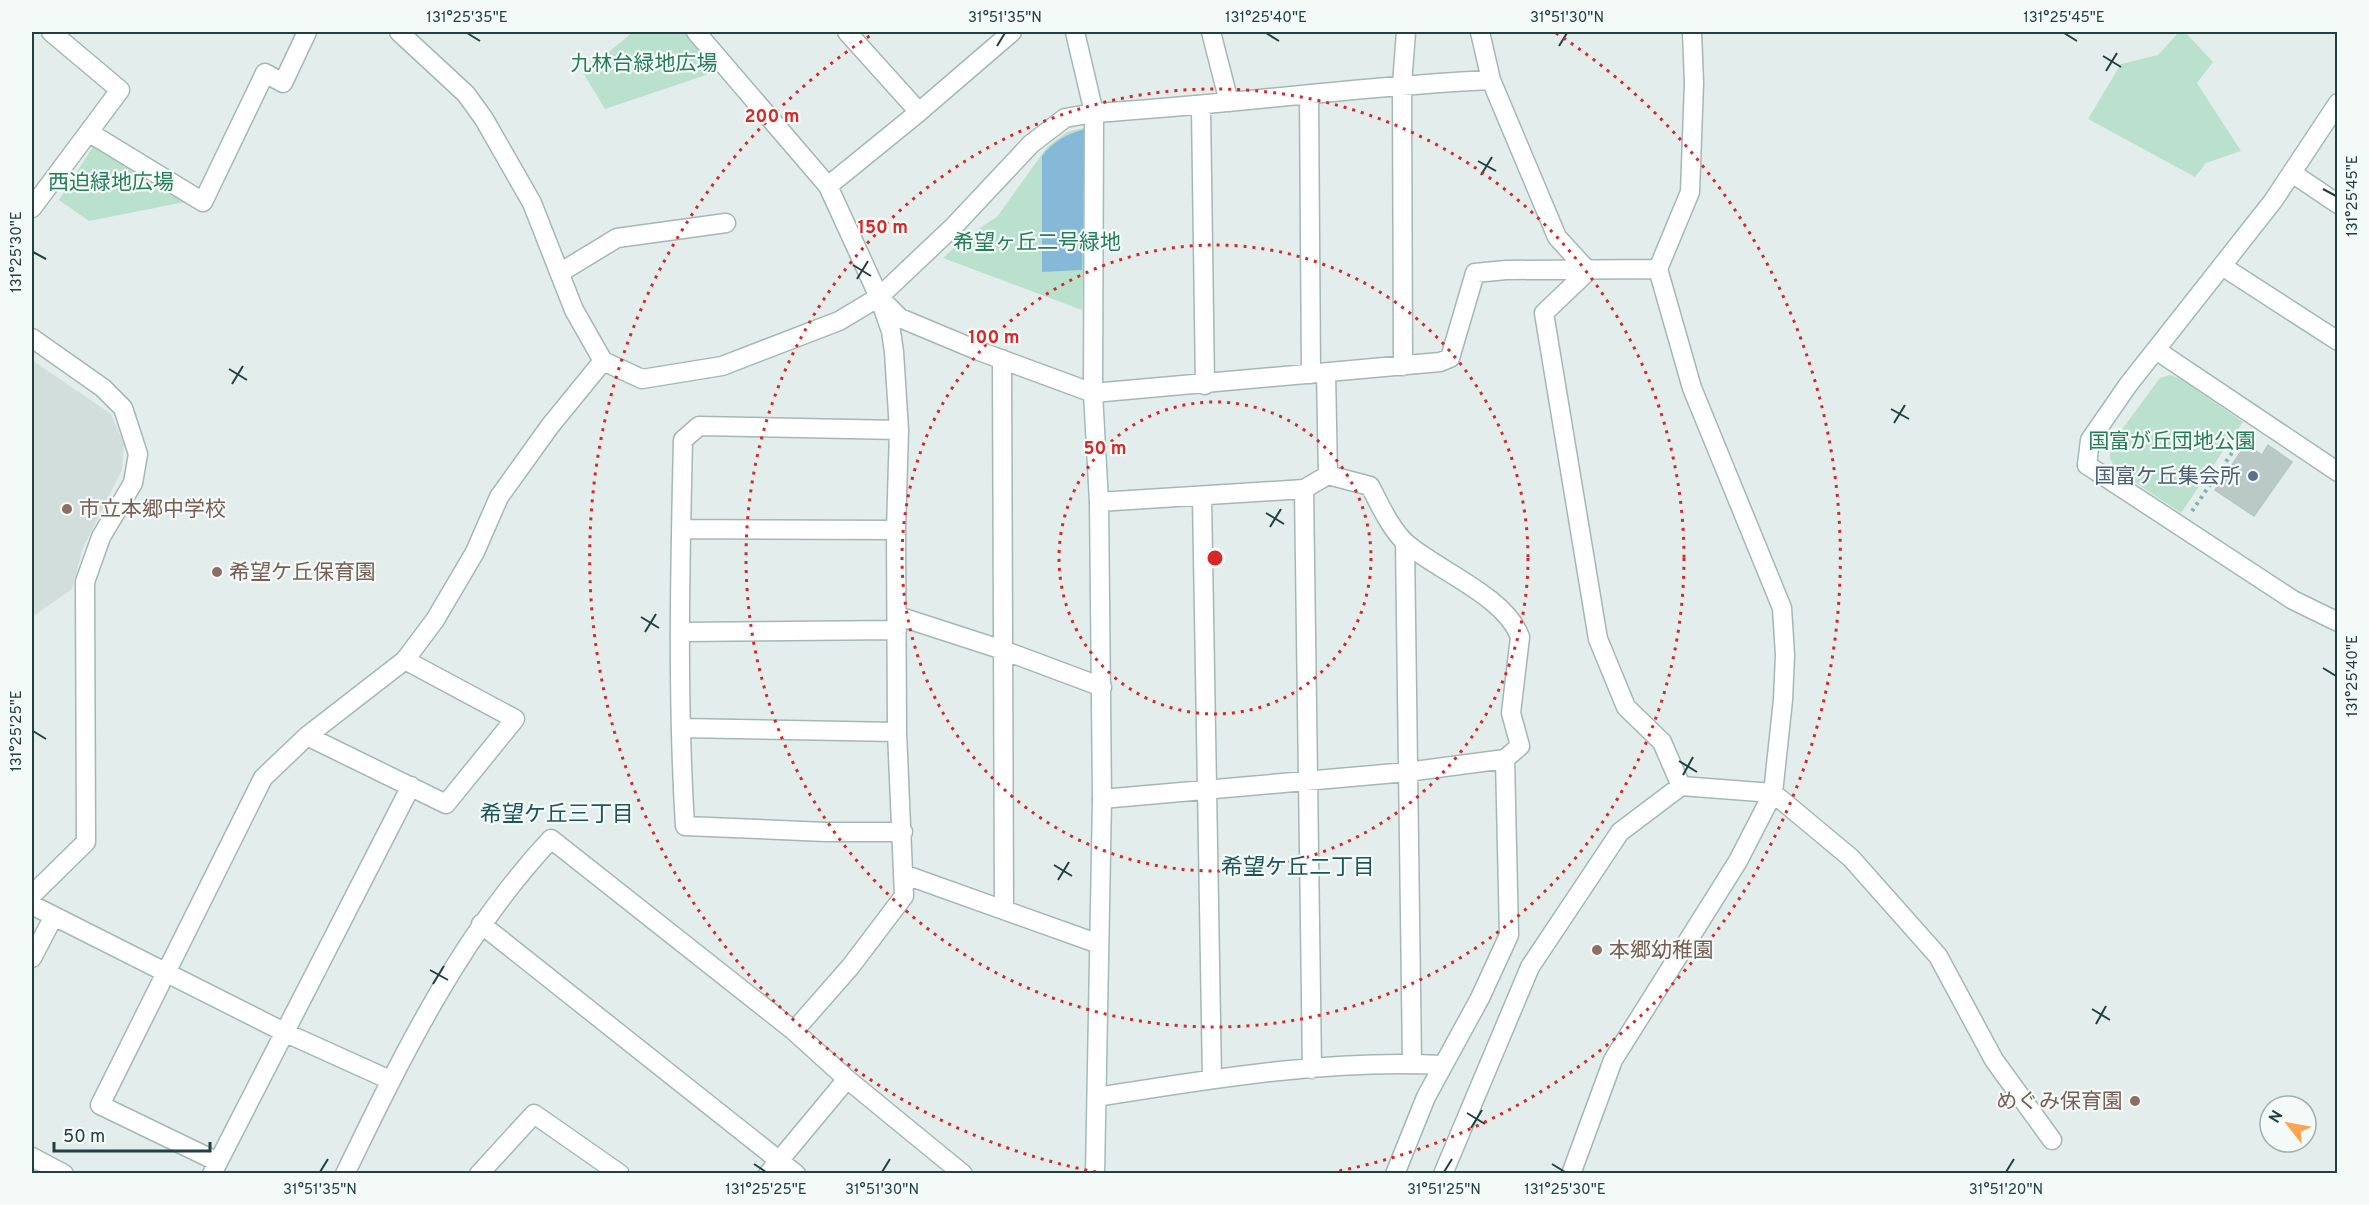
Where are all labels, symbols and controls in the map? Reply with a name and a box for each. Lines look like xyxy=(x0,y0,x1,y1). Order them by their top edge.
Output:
text: 131°25'35"E xyxy=(426,9,508,28)
text: 31°51'35"N xyxy=(968,9,1042,28)
text: 131°25'40"E xyxy=(1225,9,1307,28)
text: 31°51'30"N xyxy=(1530,9,1604,28)
text: 131°25'45"E xyxy=(2023,9,2105,28)
park label: 九林台緑地広場 xyxy=(571,51,718,78)
text: 200 m xyxy=(744,106,800,129)
text: 131°25'45"E xyxy=(2344,155,2363,237)
park label: 西迫緑地広場 xyxy=(48,170,174,197)
text: 131°25'30"E xyxy=(8,211,27,293)
text: 150 m xyxy=(858,217,908,240)
park label: 希望ヶ丘二号緑地 xyxy=(953,230,1121,257)
text: 100 m xyxy=(968,327,1020,350)
park label: 国富が丘団地公園 xyxy=(2088,429,2256,456)
text: 50 m xyxy=(1083,438,1127,461)
place label: 国富ケ丘集会所 xyxy=(2094,464,2241,491)
marker: 国富ケ丘集会所 xyxy=(2246,469,2260,483)
place label: 市立本郷中学校 xyxy=(79,497,226,524)
marker: 市立本郷中学校 xyxy=(60,502,74,516)
centre of rings xyxy=(1205,548,1225,568)
place label: 希望ケ丘保育園 xyxy=(229,560,376,587)
marker: 希望ケ丘保育園 xyxy=(210,565,224,579)
text: 131°25'40"E xyxy=(2344,635,2363,717)
text: 131°25'25"E xyxy=(8,690,27,772)
district label: 希望ケ丘三丁目 xyxy=(480,802,634,829)
district label: 希望ケ丘二丁目 xyxy=(1221,855,1375,882)
place label: 本郷幼稚園 xyxy=(1609,938,1714,965)
marker: 本郷幼稚園 xyxy=(1590,943,1604,957)
place label: めぐみ保育園 xyxy=(1996,1089,2123,1116)
marker: めぐみ保育園 xyxy=(2128,1094,2142,1108)
north arrow xyxy=(2258,1094,2318,1154)
text: N xyxy=(2265,1107,2288,1127)
scale bar xyxy=(54,1115,210,1153)
text: 50 m xyxy=(63,1126,105,1149)
text: 31°51'35"N xyxy=(283,1181,357,1200)
text: 131°25'25"E xyxy=(725,1181,807,1200)
text: 31°51'30"N xyxy=(845,1181,919,1200)
text: 31°51'25"N xyxy=(1407,1181,1481,1200)
text: 131°25'30"E xyxy=(1524,1181,1606,1200)
text: 31°51'20"N xyxy=(1969,1181,2043,1200)

